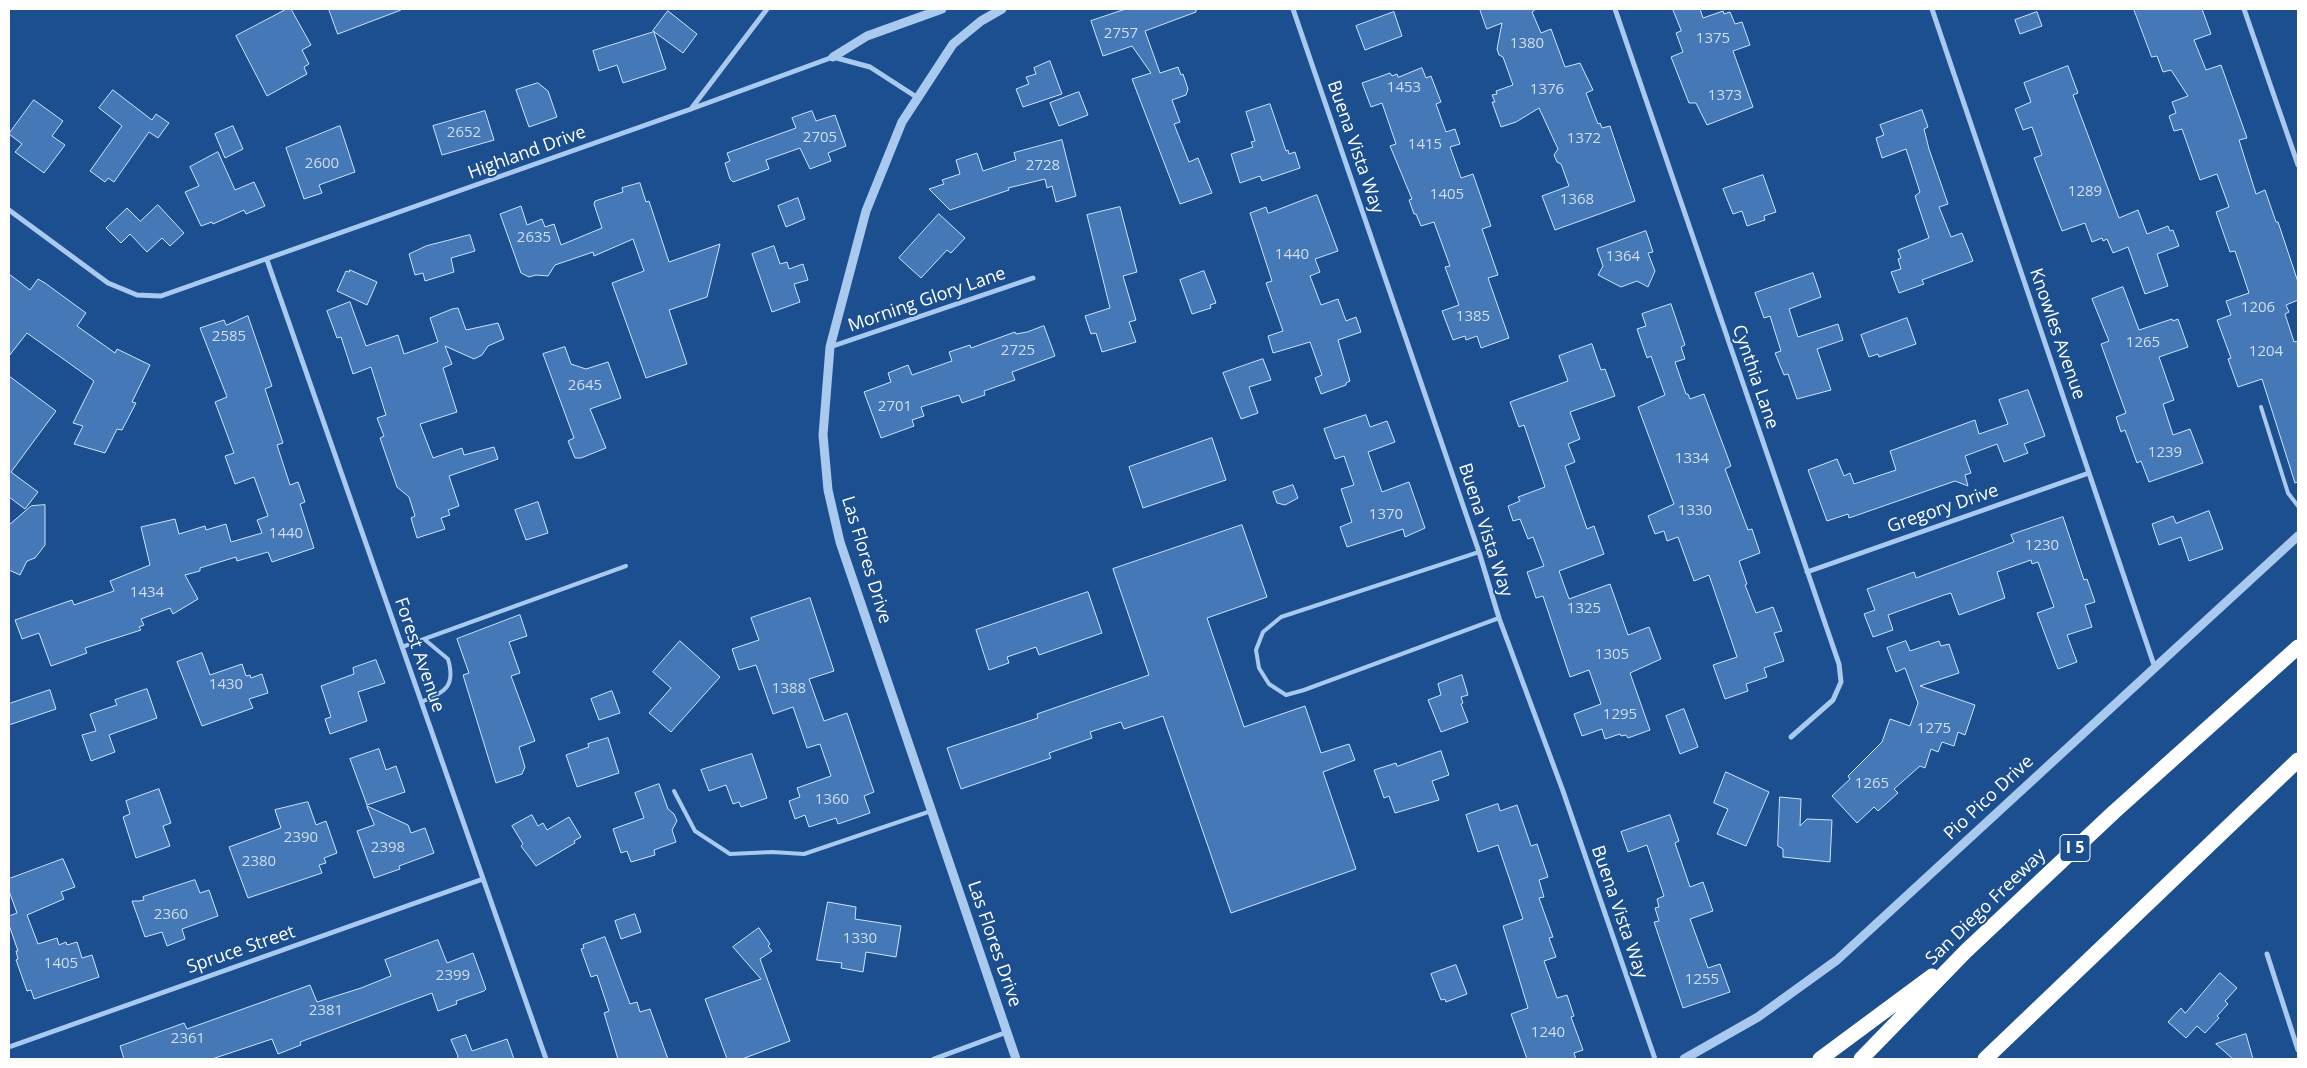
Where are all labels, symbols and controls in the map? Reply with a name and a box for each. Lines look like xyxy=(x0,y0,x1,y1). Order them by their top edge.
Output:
house number: 2757 xyxy=(1104,25,1138,43)
house number: 1375 xyxy=(1696,30,1730,48)
house number: 1380 xyxy=(1510,35,1544,53)
street label: Buena Vista Way xyxy=(1322,78,1388,216)
house number: 1453 xyxy=(1387,79,1421,97)
house number: 1376 xyxy=(1530,81,1564,99)
house number: 1373 xyxy=(1708,87,1742,105)
street label: Highland Drive xyxy=(465,122,589,184)
house number: 2652 xyxy=(447,124,481,142)
house number: 2705 xyxy=(803,129,837,147)
house number: 1372 xyxy=(1567,130,1601,148)
house number: 1415 xyxy=(1408,136,1442,154)
house number: 2600 xyxy=(305,155,339,173)
house number: 2728 xyxy=(1026,157,1060,175)
house number: 1289 xyxy=(2068,183,2102,201)
house number: 1405 xyxy=(1430,186,1464,204)
house number: 1368 xyxy=(1560,191,1594,209)
house number: 2635 xyxy=(517,229,551,247)
house number: 1440 xyxy=(1275,246,1309,264)
house number: 1364 xyxy=(1606,248,1640,266)
street label: Morning Glory Lane xyxy=(845,263,1009,337)
street label: Knowles Avenue xyxy=(2024,266,2090,402)
house number: 1206 xyxy=(2241,299,2275,317)
house number: 1385 xyxy=(1456,308,1490,326)
street label: Cynthia Lane xyxy=(1727,322,1783,432)
house number: 2585 xyxy=(212,328,246,346)
house number: 1265 xyxy=(2126,334,2160,352)
house number: 2725 xyxy=(1001,342,1035,360)
house number: 1204 xyxy=(2249,343,2283,361)
house number: 2645 xyxy=(568,377,602,395)
house number: 2701 xyxy=(878,398,912,416)
house number: 1239 xyxy=(2148,444,2182,462)
house number: 1334 xyxy=(1675,450,1709,468)
street label: Buena Vista Way xyxy=(1453,461,1517,599)
street label: Gregory Drive xyxy=(1885,480,2001,538)
street label: Las Flores Drive xyxy=(836,494,896,626)
house number: 1330 xyxy=(1678,502,1712,520)
house number: 1370 xyxy=(1369,506,1403,524)
house number: 1440 xyxy=(269,525,303,543)
house number: 1230 xyxy=(2025,537,2059,555)
house number: 1434 xyxy=(130,584,164,602)
street label: Forest Avenue xyxy=(389,595,449,715)
house number: 1325 xyxy=(1567,600,1601,618)
house number: 1305 xyxy=(1595,646,1629,664)
house number: 1430 xyxy=(209,676,243,694)
house number: 1388 xyxy=(772,680,806,698)
house number: 1295 xyxy=(1603,706,1637,724)
house number: 1275 xyxy=(1917,720,1951,738)
street label: Pio Pico Drive xyxy=(1940,751,2038,845)
house number: 1265 xyxy=(1855,775,1889,793)
house number: 1360 xyxy=(815,791,849,809)
house number: 2390 xyxy=(284,829,318,847)
road number: I 5 xyxy=(2060,834,2090,861)
house number: 2398 xyxy=(371,839,405,857)
street label: Buena Vista Way xyxy=(1586,843,1652,981)
street label: San Diego Freeway xyxy=(1922,844,2050,970)
house number: 2380 xyxy=(242,853,276,871)
street label: Las Flores Drive xyxy=(962,878,1026,1010)
house number: 2360 xyxy=(154,906,188,924)
street label: Spruce Street xyxy=(184,921,298,979)
house number: 1330 xyxy=(843,930,877,948)
house number: 1405 xyxy=(44,955,78,973)
house number: 2399 xyxy=(436,967,470,985)
house number: 1255 xyxy=(1685,971,1719,989)
house number: 2381 xyxy=(309,1002,343,1020)
house number: 1240 xyxy=(1531,1024,1565,1042)
house number: 2361 xyxy=(171,1030,205,1048)

